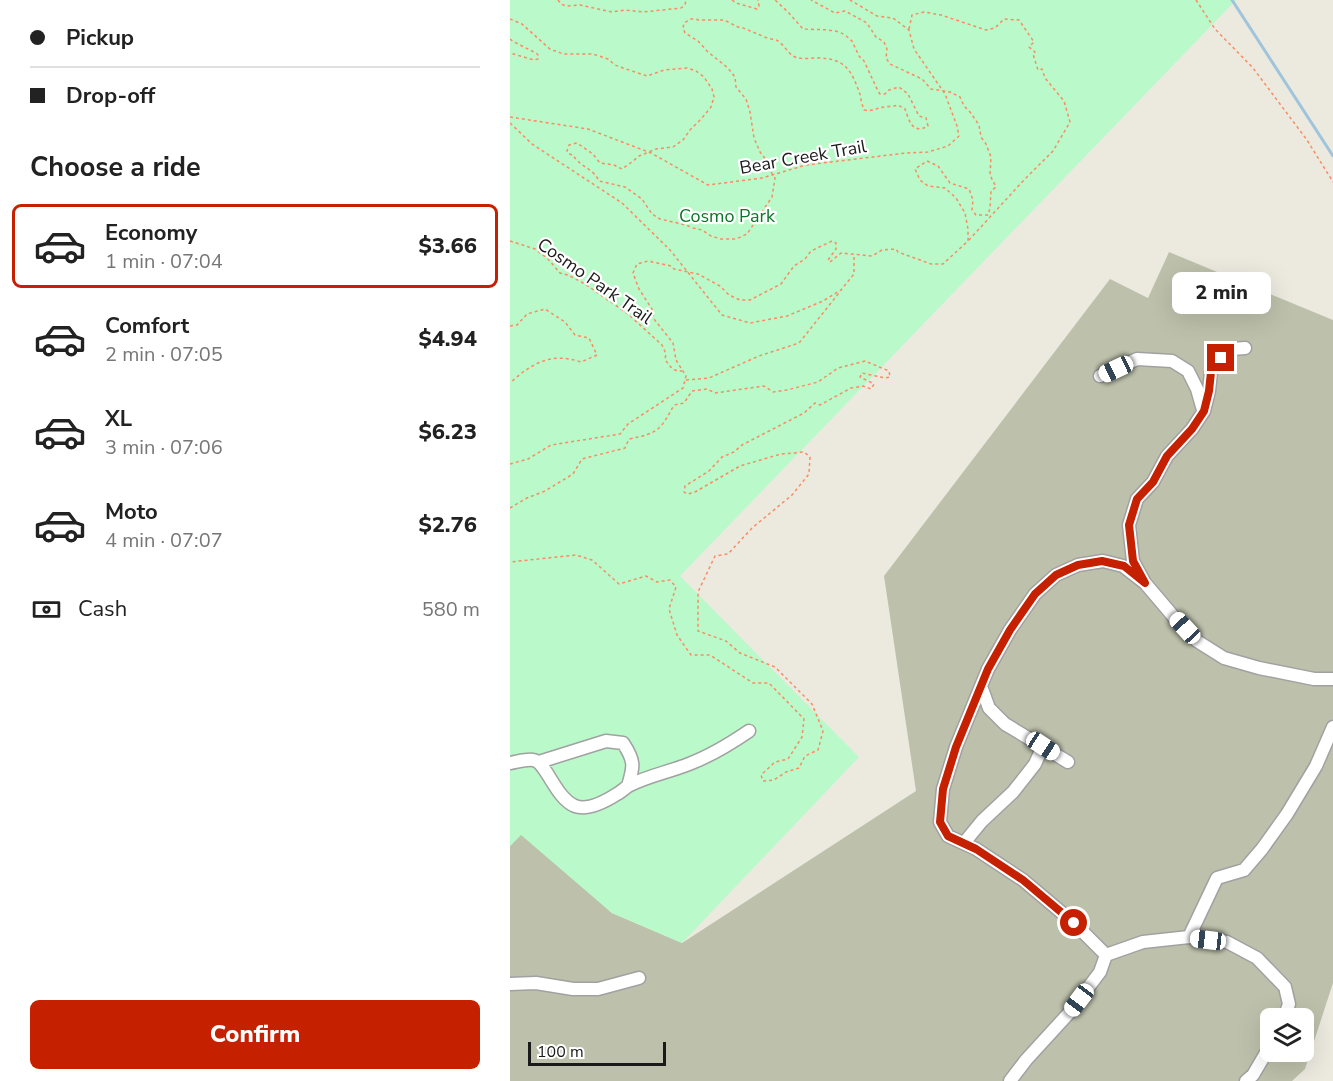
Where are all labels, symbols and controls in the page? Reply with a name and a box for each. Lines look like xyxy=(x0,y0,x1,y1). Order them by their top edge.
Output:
text: Pickup xyxy=(66,23,134,53)
text: Drop-off xyxy=(66,81,155,111)
street label: Bear Creek Trail xyxy=(738,134,869,180)
text: Choose a ride xyxy=(30,149,201,186)
park label: Cosmo Park xyxy=(679,204,776,228)
text: Economy xyxy=(105,218,197,248)
icon: car xyxy=(33,219,87,273)
text: $3.66 xyxy=(418,231,477,261)
street label: Cosmo Park Trail xyxy=(533,232,658,330)
text: 1 min · 07:04 xyxy=(105,248,223,275)
callout: 2 min xyxy=(1172,271,1270,313)
text: 2 min xyxy=(1195,279,1248,306)
text: Comfort xyxy=(105,311,189,341)
icon: car xyxy=(33,312,87,366)
text: $4.94 xyxy=(418,324,477,354)
text: 2 min · 07:05 xyxy=(105,341,223,368)
route end xyxy=(1207,344,1234,371)
car xyxy=(1096,353,1136,385)
text: XL xyxy=(105,404,132,434)
icon: car xyxy=(33,405,87,459)
text: $6.23 xyxy=(418,417,477,447)
text: 3 min · 07:06 xyxy=(105,434,223,461)
text: Moto xyxy=(105,497,158,527)
icon: car xyxy=(33,498,87,552)
text: $2.76 xyxy=(418,510,477,540)
text: 4 min · 07:07 xyxy=(105,527,223,554)
icon: cash xyxy=(30,593,63,626)
text: Cash xyxy=(78,594,127,624)
text: 580 m xyxy=(422,596,480,623)
car xyxy=(1166,609,1204,647)
car xyxy=(1023,729,1063,763)
route start xyxy=(1060,909,1087,936)
car xyxy=(1189,929,1227,951)
car xyxy=(1061,980,1097,1020)
button: Confirm xyxy=(30,1000,480,1069)
map controls xyxy=(1260,1008,1314,1062)
button: layers xyxy=(1260,1008,1314,1062)
scale bar xyxy=(528,1039,666,1066)
text: 100 m xyxy=(537,1041,584,1063)

